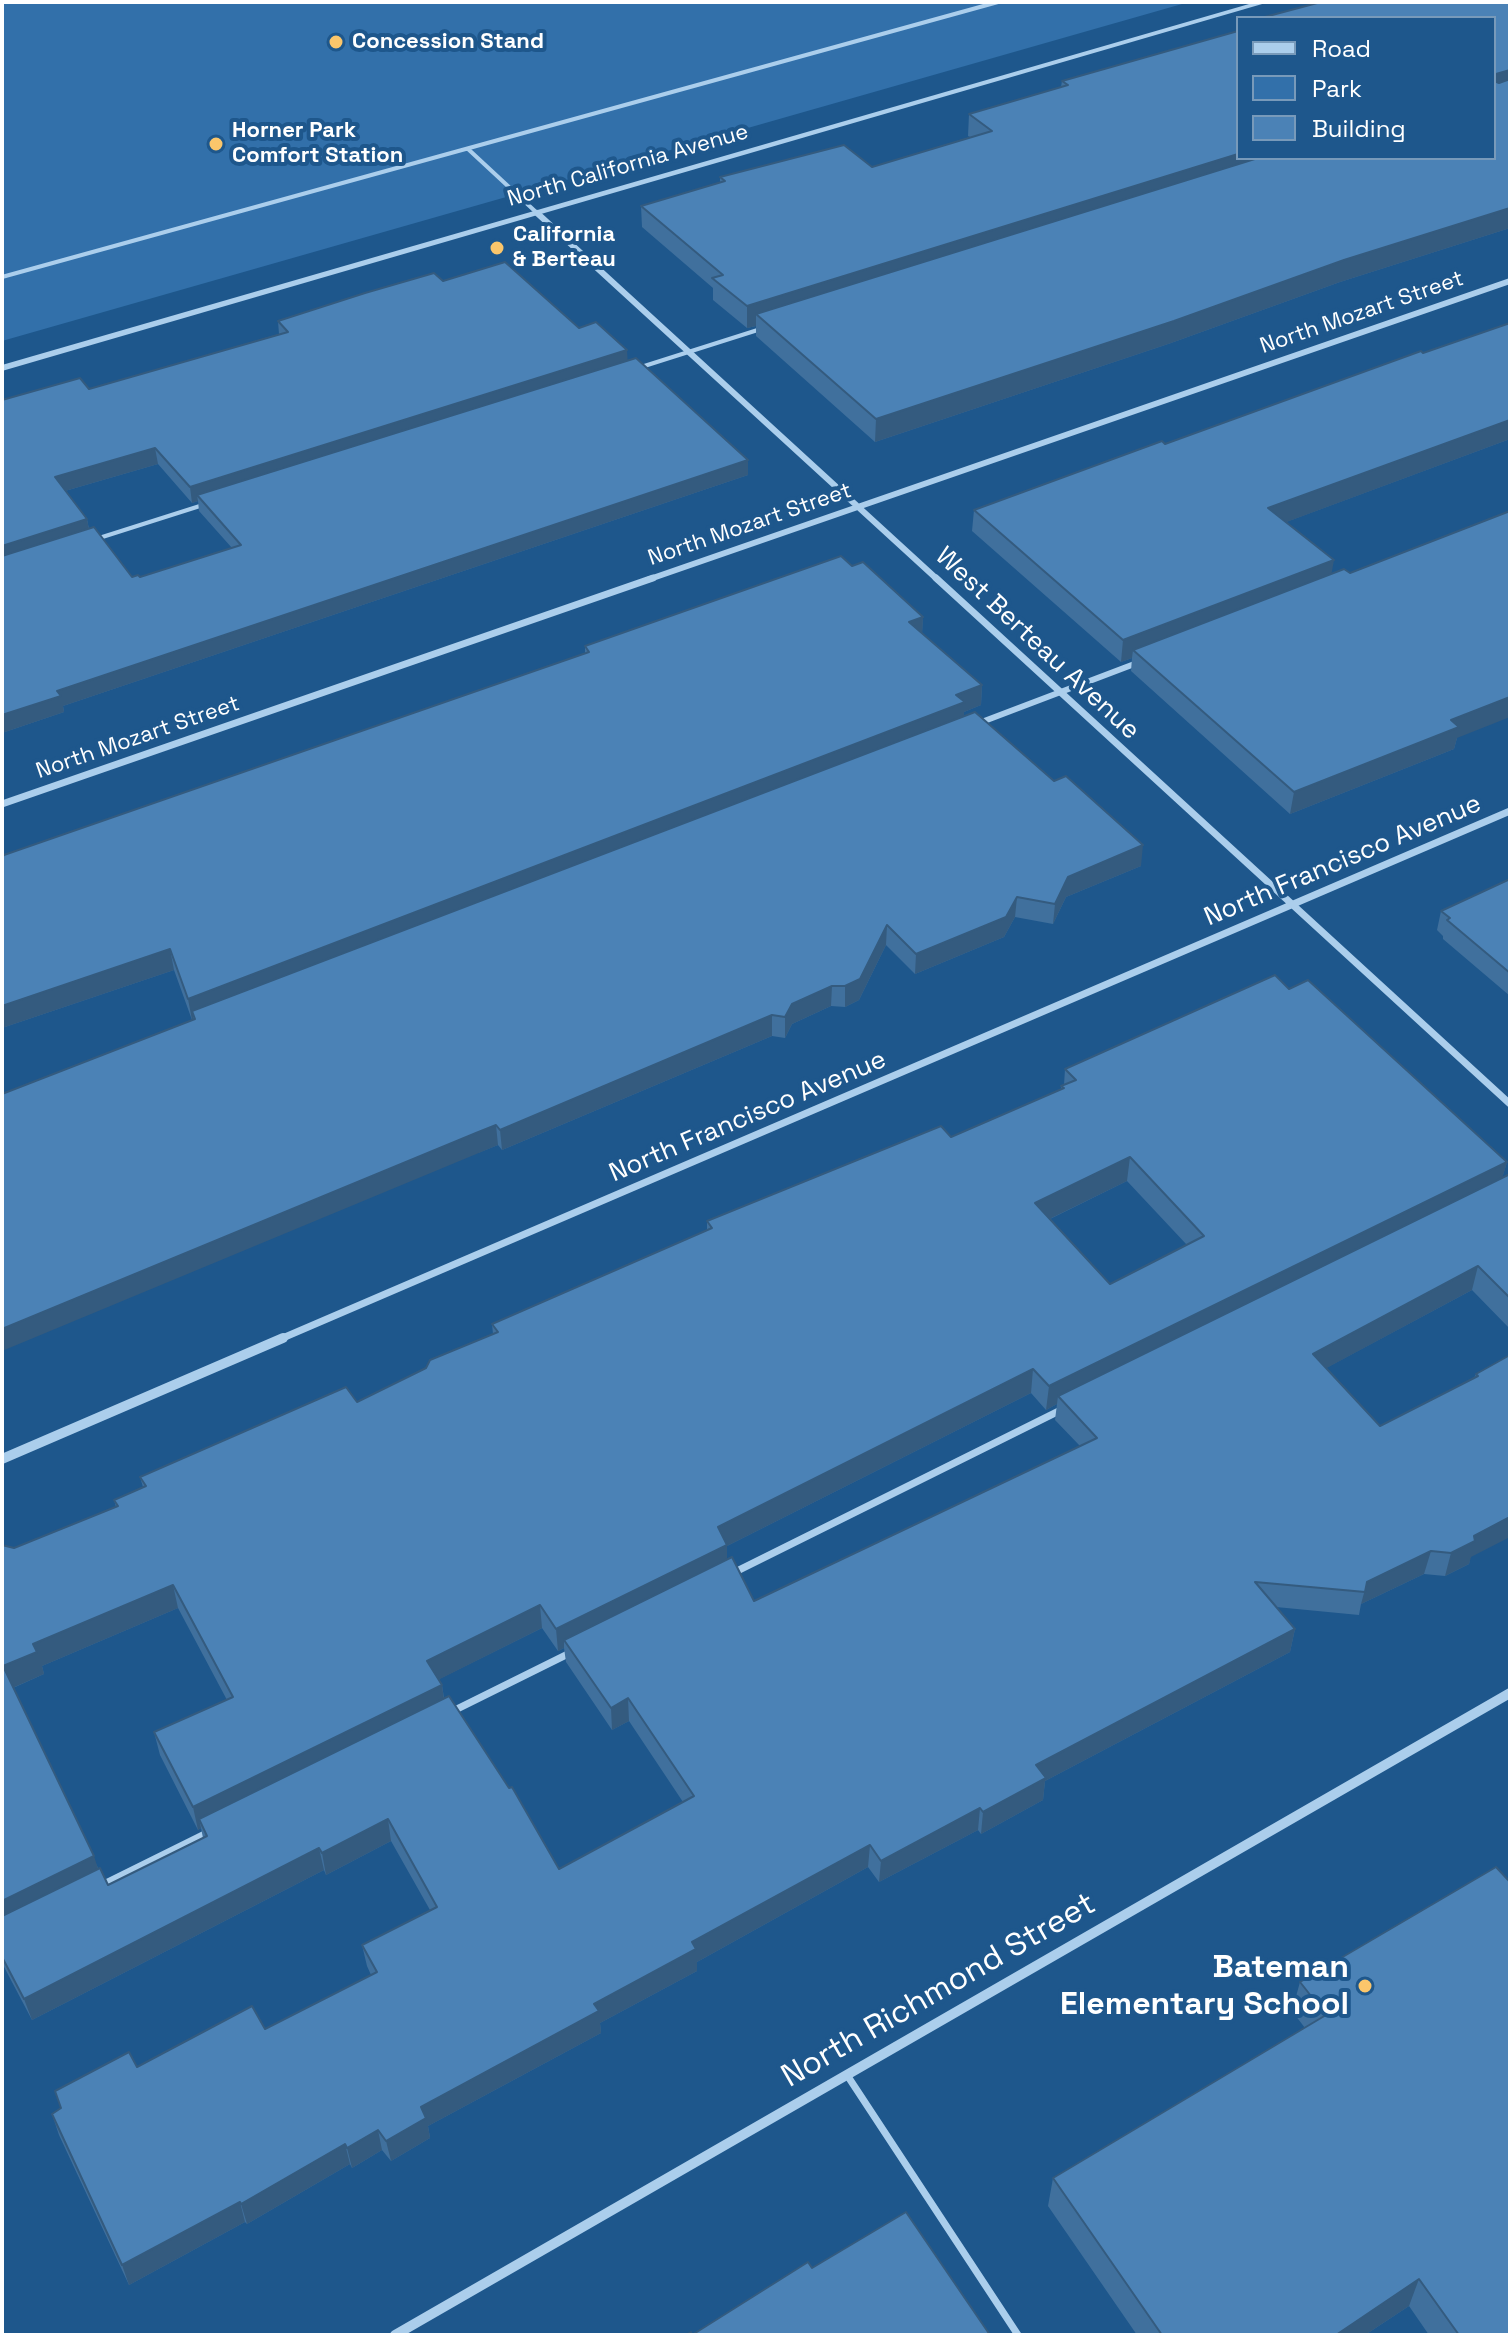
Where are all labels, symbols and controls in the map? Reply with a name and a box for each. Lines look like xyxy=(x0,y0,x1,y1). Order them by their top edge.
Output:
legend xyxy=(1236,16,1496,160)
place label: Concession Stand xyxy=(352,29,544,55)
marker: Concession Stand xyxy=(327,33,345,51)
text: Road xyxy=(1312,33,1371,64)
text: Park xyxy=(1312,73,1362,104)
text: Building xyxy=(1312,113,1406,144)
place label: Horner Park Comfort Station xyxy=(232,118,403,170)
street label: North California Avenue xyxy=(505,119,751,213)
marker: Horner Park Comfort Station xyxy=(207,135,225,153)
place label: California & Berteau xyxy=(513,222,616,274)
marker: California & Berteau xyxy=(488,239,506,257)
street label: North Mozart Street xyxy=(1257,266,1467,360)
street label: North Mozart Street xyxy=(645,478,855,572)
street label: West Berteau Avenue xyxy=(928,541,1146,747)
street label: North Mozart Street xyxy=(33,691,243,785)
street label: North Francisco Avenue xyxy=(1200,788,1486,934)
street label: North Francisco Avenue xyxy=(605,1044,891,1190)
street label: North Richmond Street xyxy=(775,1885,1103,2097)
place label: Bateman Elementary School xyxy=(1060,1949,1349,2024)
marker: Bateman Elementary School xyxy=(1356,1977,1374,1995)

